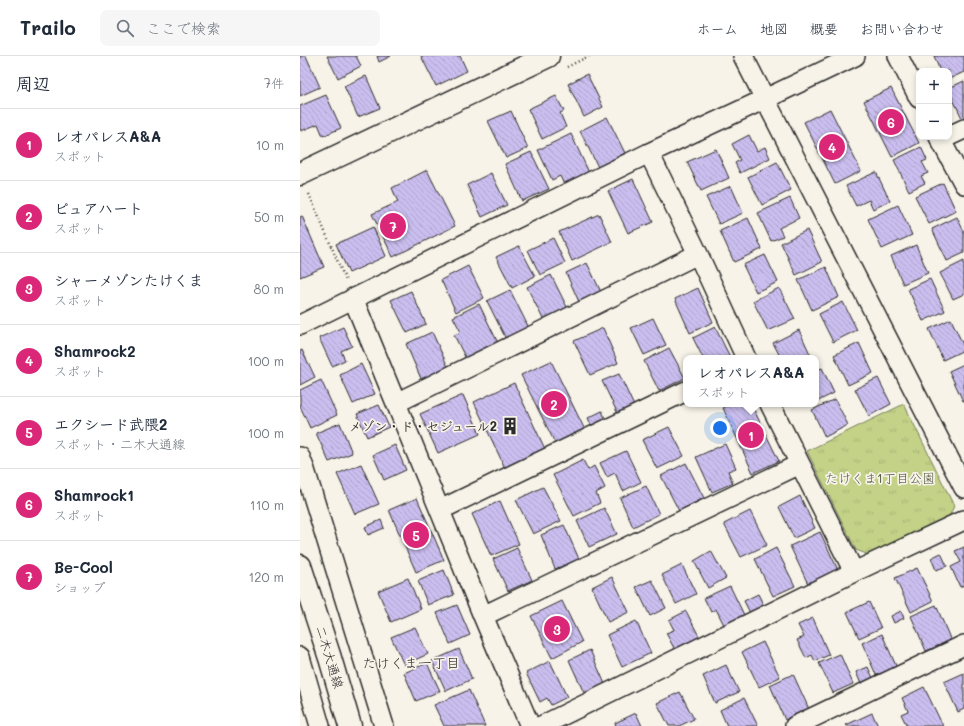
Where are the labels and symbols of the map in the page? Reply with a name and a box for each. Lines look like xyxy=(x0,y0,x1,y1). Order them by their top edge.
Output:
pin: 6 xyxy=(878,107,904,137)
pin: 4 xyxy=(819,132,845,162)
pin: 7 xyxy=(380,211,406,241)
pin: 2 xyxy=(541,389,567,419)
building icon: メゾン・ド・セジュール2 xyxy=(500,416,520,436)
place label: メゾン・ド・セジュール2 xyxy=(349,417,497,434)
your location xyxy=(710,418,730,438)
pin: 1 xyxy=(738,420,764,450)
park label: たけくま1丁目公園 xyxy=(825,469,935,486)
pin: 5 xyxy=(403,520,429,550)
pin: 3 xyxy=(544,614,570,644)
street label: 二木大通線 xyxy=(313,623,348,691)
district label: たけくま一丁目 xyxy=(362,653,460,672)

